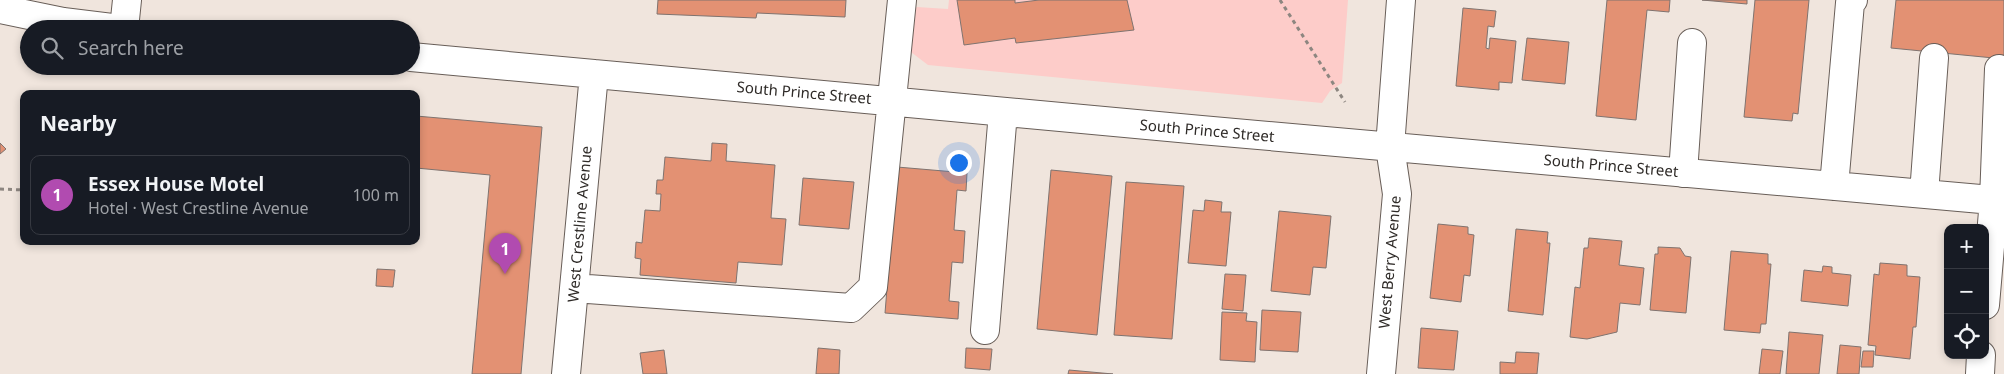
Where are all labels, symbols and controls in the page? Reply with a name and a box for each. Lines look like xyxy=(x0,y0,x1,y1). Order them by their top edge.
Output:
search box xyxy=(20,20,420,75)
icon: search xyxy=(38,34,66,62)
text: Search here xyxy=(78,35,184,61)
street label: South Prince Street xyxy=(736,76,873,108)
text: Nearby xyxy=(40,109,116,137)
street label: South Prince Street xyxy=(1139,114,1276,146)
street label: West Crestline Avenue xyxy=(562,145,596,303)
street label: South Prince Street xyxy=(1543,149,1680,181)
your location xyxy=(946,150,972,176)
text: Essex House Motel xyxy=(88,171,264,197)
text: 1 xyxy=(52,184,62,206)
text: 100 m xyxy=(352,184,399,206)
street label: West Berry Avenue xyxy=(1373,195,1405,329)
text: Hotel · West Crestline Avenue xyxy=(88,197,309,219)
map controls xyxy=(1944,224,1989,359)
button: + xyxy=(1944,224,1989,269)
pin: 1 xyxy=(489,233,521,274)
button: − xyxy=(1944,269,1989,314)
button: locate xyxy=(1944,314,1989,359)

